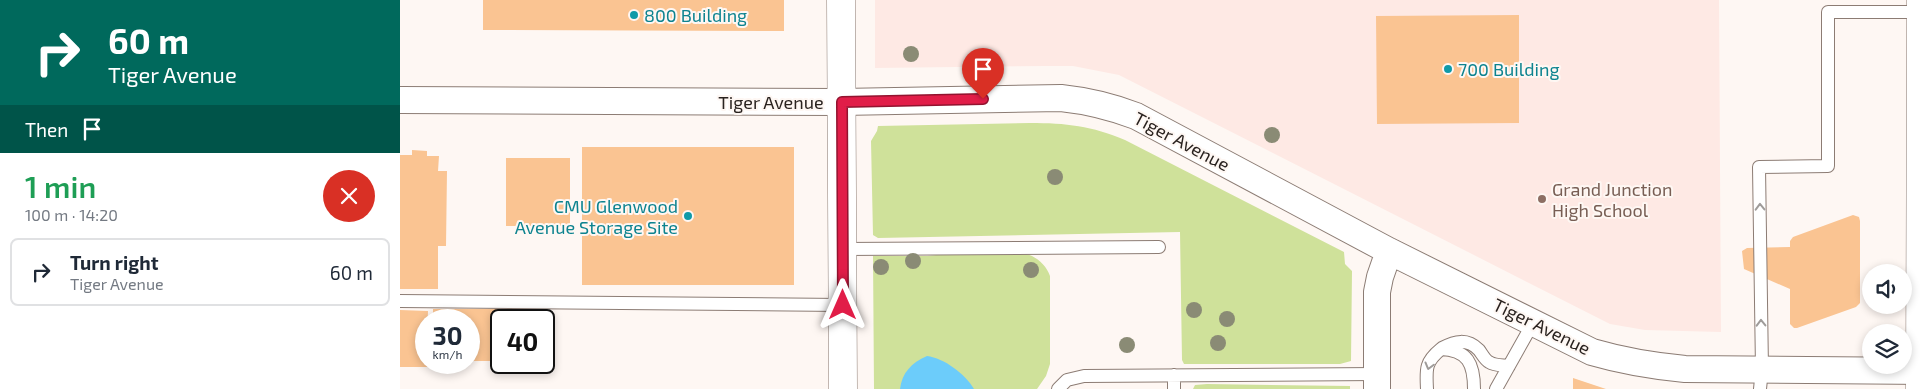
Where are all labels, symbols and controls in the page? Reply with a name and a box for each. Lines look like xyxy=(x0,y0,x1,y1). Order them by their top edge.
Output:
place label: 800 Building xyxy=(644,4,747,26)
marker: 800 Building xyxy=(628,9,640,21)
text: 60 m xyxy=(108,19,189,61)
icon: right xyxy=(25,20,90,85)
pin xyxy=(962,48,1004,99)
icon: arrive xyxy=(969,55,997,83)
place label: 700 Building xyxy=(1458,58,1559,80)
text: Tiger Avenue xyxy=(108,61,237,87)
marker: 700 Building xyxy=(1442,63,1454,75)
street label: Tiger Avenue xyxy=(718,91,824,113)
street label: Tiger Avenue xyxy=(1130,107,1234,175)
icon: arrive xyxy=(78,115,106,143)
text: Then xyxy=(25,118,68,141)
text: 1 min xyxy=(25,168,96,204)
button: close xyxy=(323,170,375,222)
place label: Grand Junction High School xyxy=(1552,178,1672,221)
marker: Grand Junction High School xyxy=(1536,193,1548,205)
place label: CMU Glenwood Avenue Storage Site xyxy=(515,195,678,238)
one-way arrow xyxy=(1755,203,1765,211)
text: 100 m · 14:20 xyxy=(25,205,118,224)
marker: CMU Glenwood Avenue Storage Site xyxy=(682,210,694,222)
text: Turn right xyxy=(70,251,158,274)
icon: right xyxy=(27,258,55,286)
text: 60 m xyxy=(330,261,373,284)
map controls xyxy=(1862,264,1912,374)
button: sound xyxy=(1862,264,1912,314)
text: Tiger Avenue xyxy=(70,274,164,293)
position arrow xyxy=(816,278,868,330)
street label: Tiger Avenue xyxy=(1490,293,1594,359)
speed limit sign: 40 xyxy=(490,309,555,374)
one-way arrow xyxy=(1756,319,1766,326)
text: 30 xyxy=(433,320,462,350)
button: layers xyxy=(1862,324,1912,374)
text: km/h xyxy=(433,347,462,361)
one-way arrow xyxy=(1424,361,1434,370)

